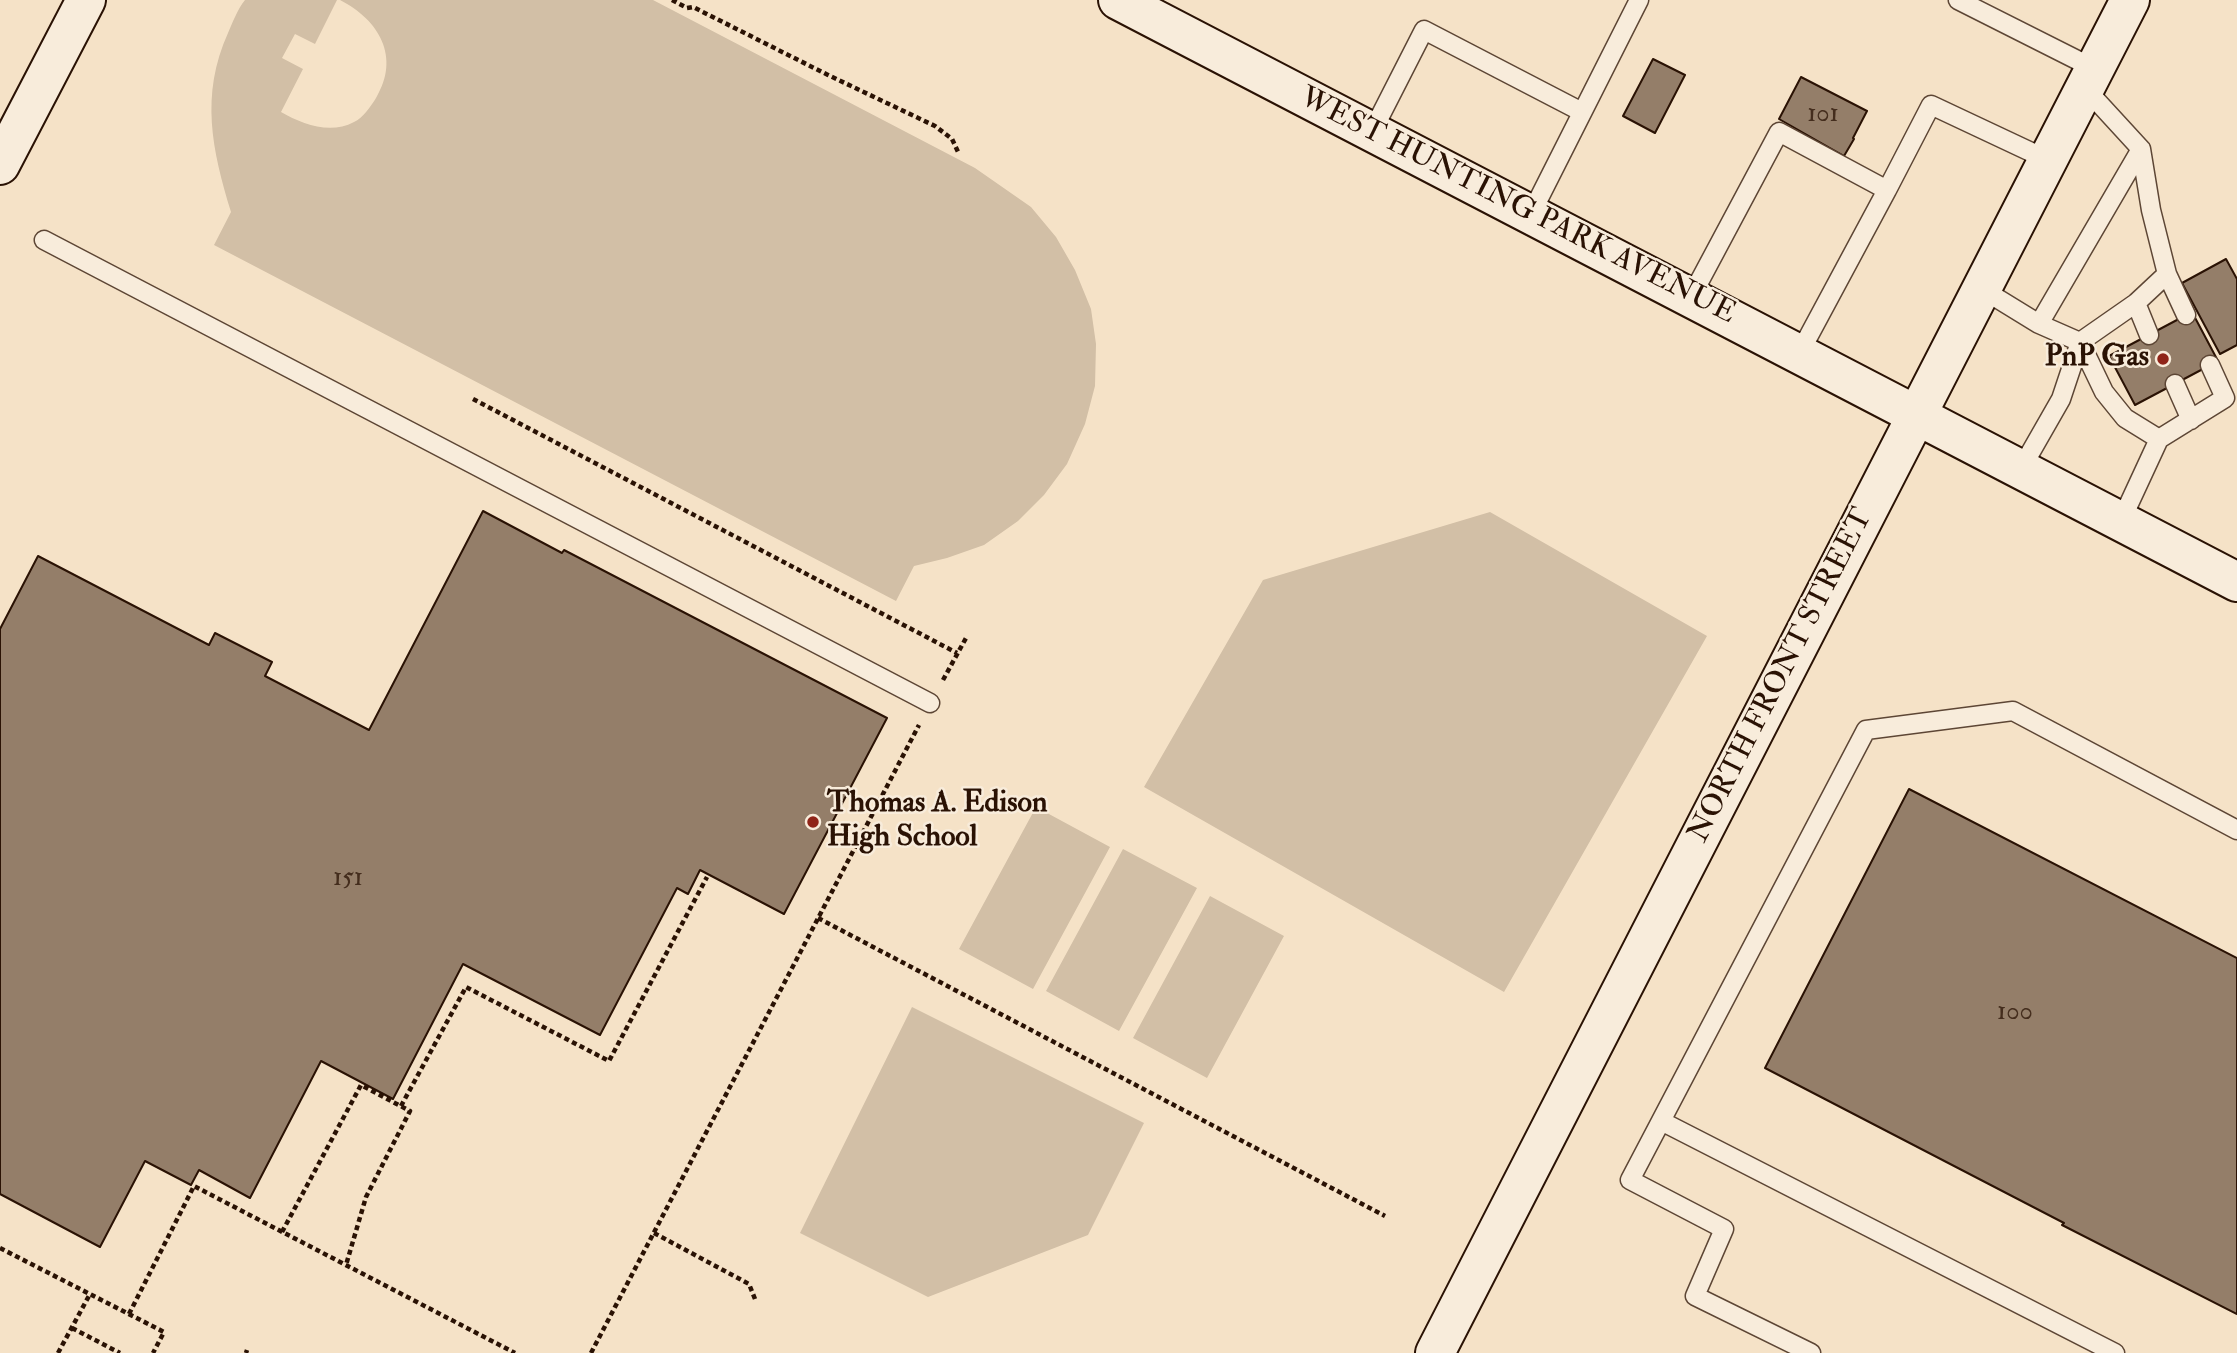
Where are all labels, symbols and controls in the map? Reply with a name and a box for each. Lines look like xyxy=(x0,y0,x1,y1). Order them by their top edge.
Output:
street label: WEST HUNTING PARK AVENUE xyxy=(1293,81,1741,333)
house number: 101 xyxy=(1807,99,1839,131)
place label: PnP Gas xyxy=(2045,341,2149,377)
marker: PnP Gas xyxy=(2155,351,2171,367)
street label: NORTH FRONT STREET xyxy=(1682,503,1882,849)
place label: Thomas A. Edison High School xyxy=(827,787,1047,858)
marker: Thomas A. Edison High School xyxy=(805,814,821,830)
house number: 151 xyxy=(333,863,363,895)
house number: 100 xyxy=(1997,997,2033,1029)

